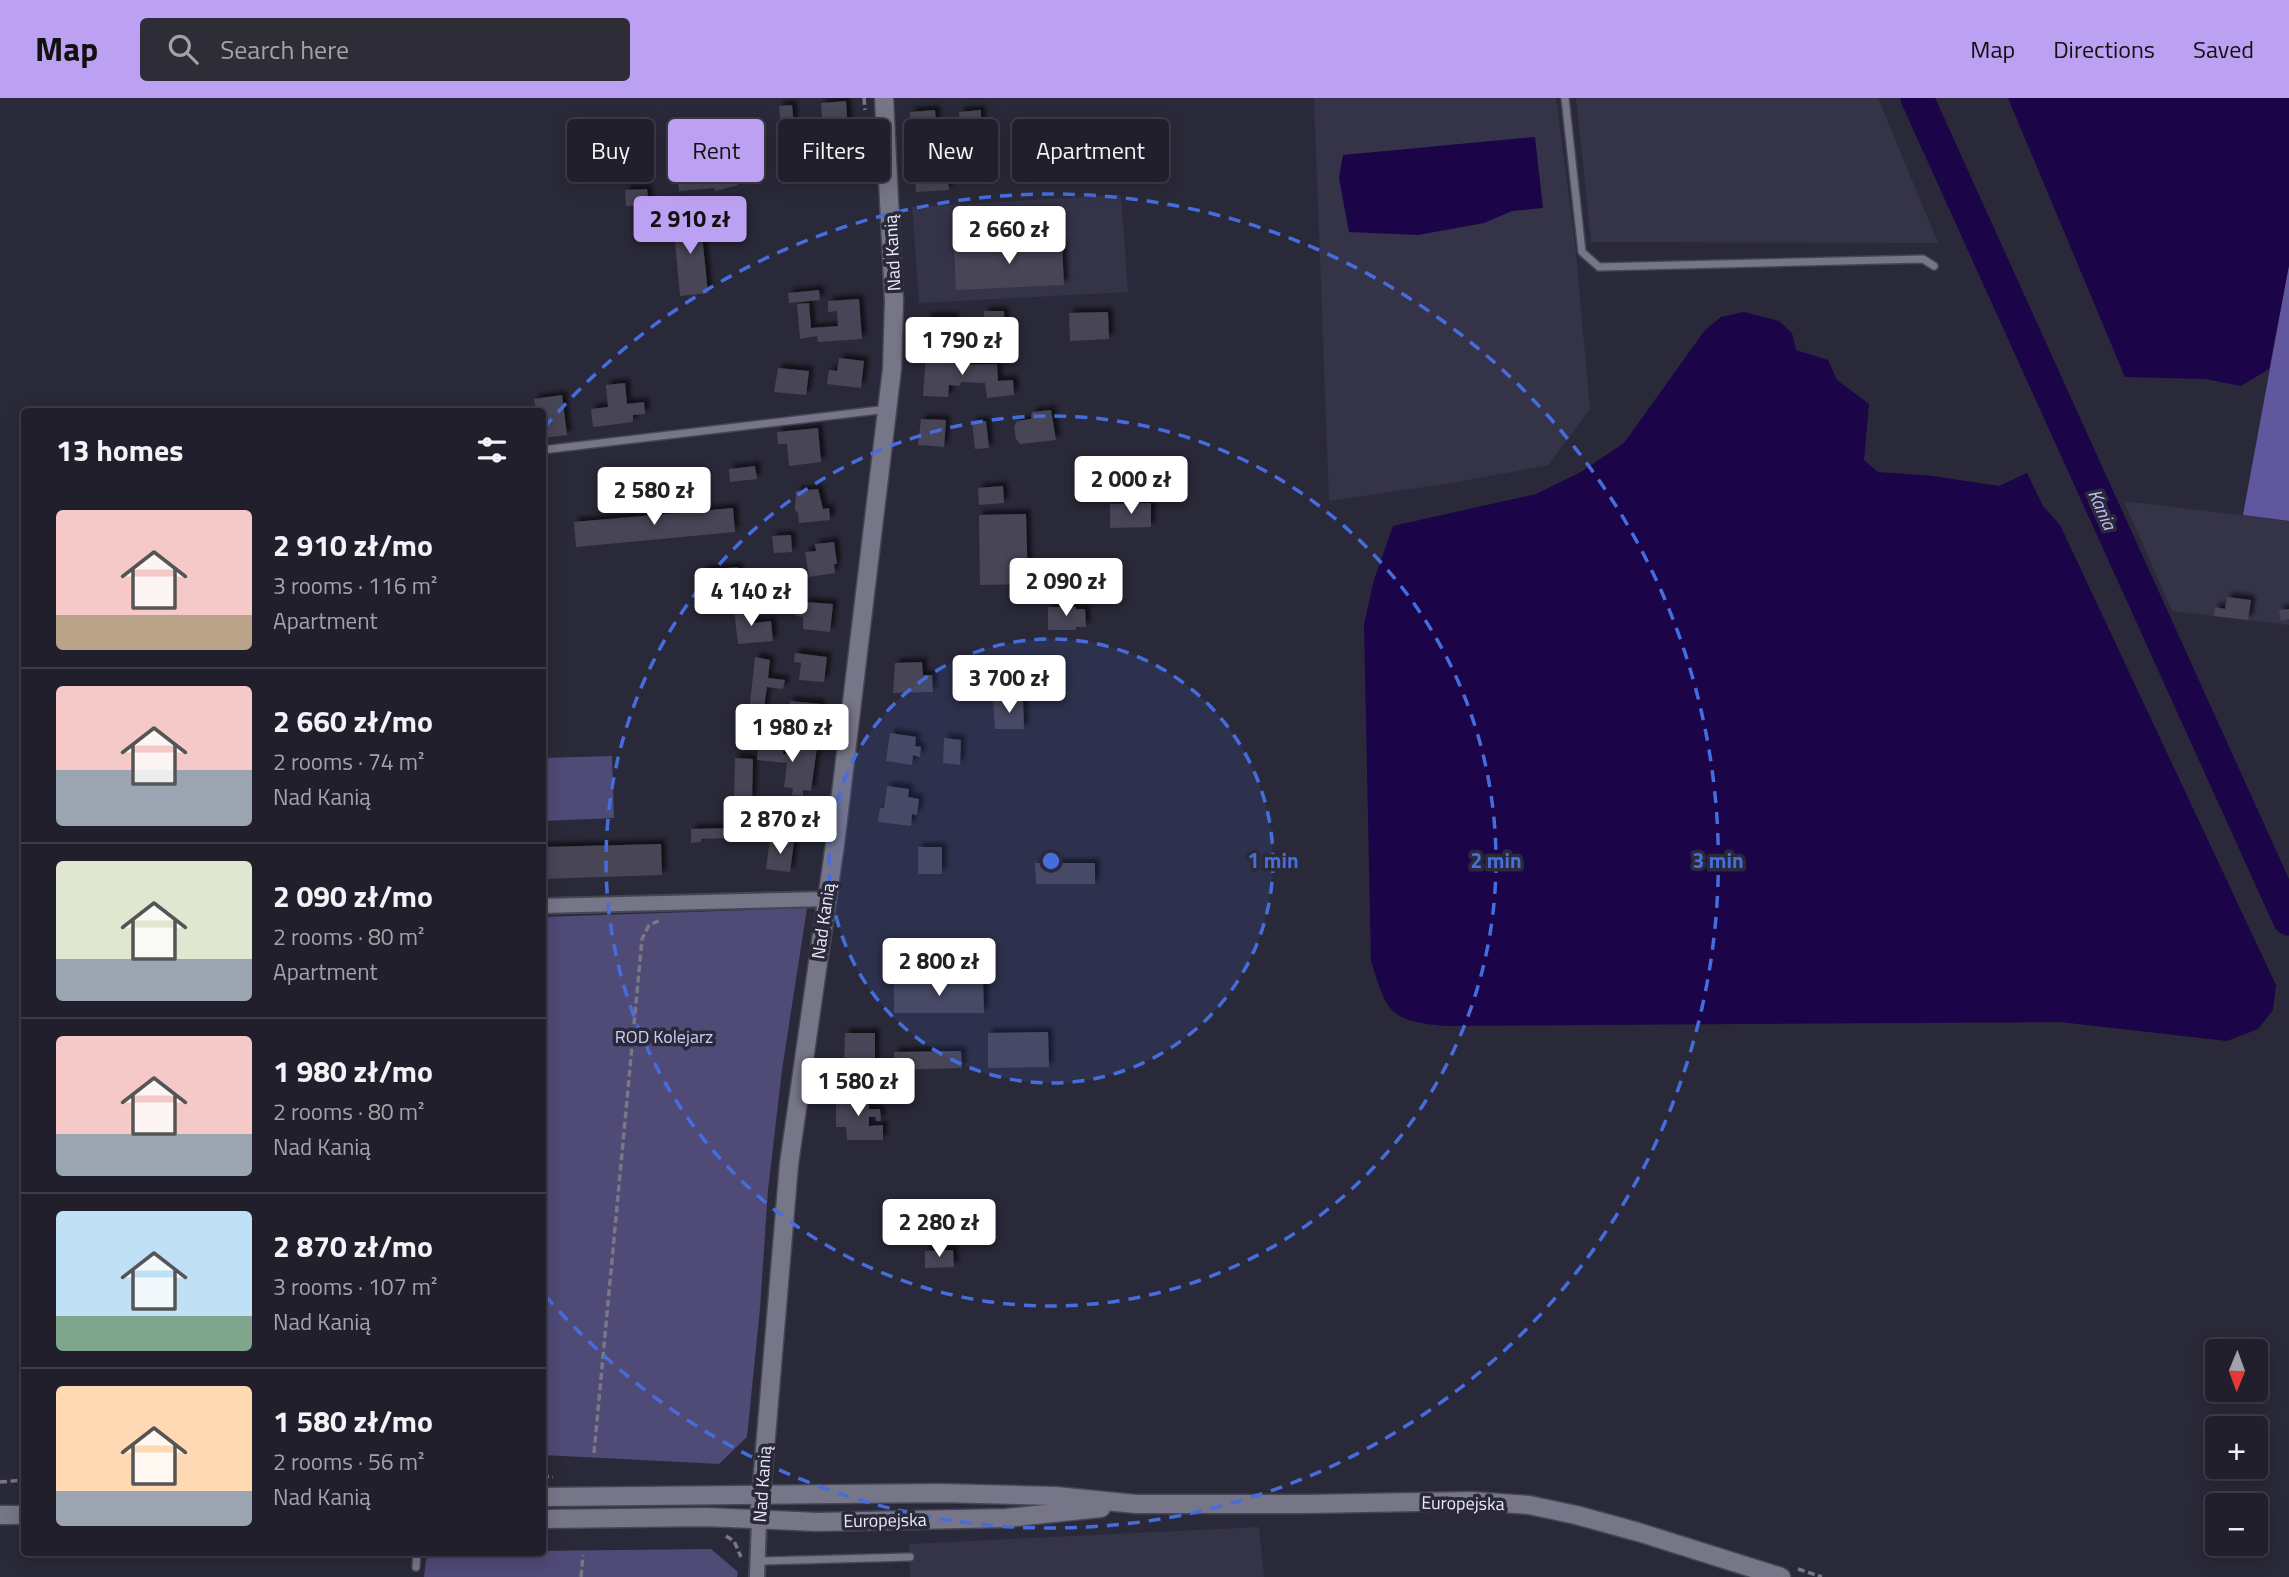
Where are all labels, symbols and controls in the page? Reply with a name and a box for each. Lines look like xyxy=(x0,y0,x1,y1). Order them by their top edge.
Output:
search box xyxy=(140,18,630,81)
text: Map xyxy=(35,24,98,74)
icon: search xyxy=(164,30,202,68)
text: Search here xyxy=(220,30,349,69)
text: Map xyxy=(1970,31,2015,67)
text: Directions xyxy=(2053,31,2155,67)
text: Saved xyxy=(2193,31,2254,67)
chip: Buy xyxy=(567,119,654,182)
chip: Rent xyxy=(668,119,764,182)
chip: Filters xyxy=(778,119,890,182)
chip: New xyxy=(904,119,998,182)
chip: Apartment xyxy=(1012,119,1169,182)
pin: 2 910 zł xyxy=(618,197,762,256)
text: 2 910 zł xyxy=(650,201,730,236)
pin: 2 660 zł xyxy=(937,206,1081,266)
text: 2 660 zł xyxy=(969,211,1049,246)
street label: Nad Kanią xyxy=(877,214,907,292)
pin: 1 790 zł xyxy=(890,317,1034,377)
text: 1 790 zł xyxy=(922,322,1002,357)
text: 13 homes xyxy=(56,427,183,473)
icon: filters xyxy=(473,431,511,469)
pin: 2 000 zł xyxy=(1059,456,1203,516)
text: 2 000 zł xyxy=(1091,461,1171,496)
pin: 2 580 zł xyxy=(582,468,726,527)
text: 2 580 zł xyxy=(614,472,694,507)
water label: Kania xyxy=(2081,484,2125,535)
text: 2 910 zł/mo xyxy=(273,522,433,568)
icon: home xyxy=(112,538,196,622)
pin: 2 090 zł xyxy=(994,559,1138,618)
text: 2 090 zł xyxy=(1026,563,1106,598)
text: 3 rooms · 116 m² xyxy=(273,568,437,603)
pin: 4 140 zł xyxy=(679,568,823,628)
text: 4 140 zł xyxy=(711,573,791,608)
text: Apartment xyxy=(273,603,378,638)
pin: 3 700 zł xyxy=(937,656,1081,715)
text: 3 700 zł xyxy=(969,660,1049,695)
text: 2 660 zł/mo xyxy=(273,698,433,744)
pin: 1 980 zł xyxy=(720,704,864,764)
text: 1 980 zł xyxy=(752,709,832,744)
icon: home xyxy=(112,714,196,798)
text: 2 rooms · 74 m² xyxy=(273,744,424,779)
text: Nad Kanią xyxy=(273,779,371,814)
pin: 2 870 zł xyxy=(708,796,852,856)
text: 2 870 zł xyxy=(740,801,820,836)
text: 1 min xyxy=(1247,844,1299,876)
text: 2 min xyxy=(1470,844,1522,876)
text: 3 min xyxy=(1692,844,1744,876)
centre of rings xyxy=(1039,849,1063,873)
text: 2 090 zł/mo xyxy=(273,873,433,919)
street label: Nad Kanią xyxy=(804,881,842,961)
icon: home xyxy=(112,889,196,973)
text: 2 rooms · 80 m² xyxy=(273,919,424,954)
pin: 2 800 zł xyxy=(867,939,1011,998)
text: 2 800 zł xyxy=(899,943,979,978)
text: Apartment xyxy=(273,954,378,989)
park label: ROD Kolejarz xyxy=(615,1023,713,1050)
text: 1 980 zł/mo xyxy=(273,1048,433,1094)
pin: 1 580 zł xyxy=(786,1058,930,1118)
text: 1 580 zł xyxy=(818,1063,898,1098)
icon: home xyxy=(112,1064,196,1148)
text: 2 rooms · 80 m² xyxy=(273,1094,424,1129)
text: Nad Kanią xyxy=(273,1129,371,1164)
pin: 2 280 zł xyxy=(867,1200,1011,1259)
text: 2 280 zł xyxy=(899,1204,979,1239)
text: 2 870 zł/mo xyxy=(273,1223,433,1269)
icon: home xyxy=(112,1239,196,1323)
text: 3 rooms · 107 m² xyxy=(273,1269,437,1304)
text: Nad Kanią xyxy=(273,1304,371,1339)
north arrow xyxy=(2205,1339,2268,1402)
map controls xyxy=(2205,1339,2268,1556)
text: 1 580 zł/mo xyxy=(273,1398,433,1444)
icon: home xyxy=(112,1414,196,1498)
button: + xyxy=(2205,1416,2268,1479)
text: 2 rooms · 56 m² xyxy=(273,1444,424,1479)
street label: Nad Kanią xyxy=(746,1445,778,1523)
text: Nad Kanią xyxy=(273,1479,371,1514)
street label: Europejska xyxy=(1421,1489,1505,1517)
button: − xyxy=(2205,1493,2268,1556)
street label: Europejska xyxy=(843,1506,927,1534)

